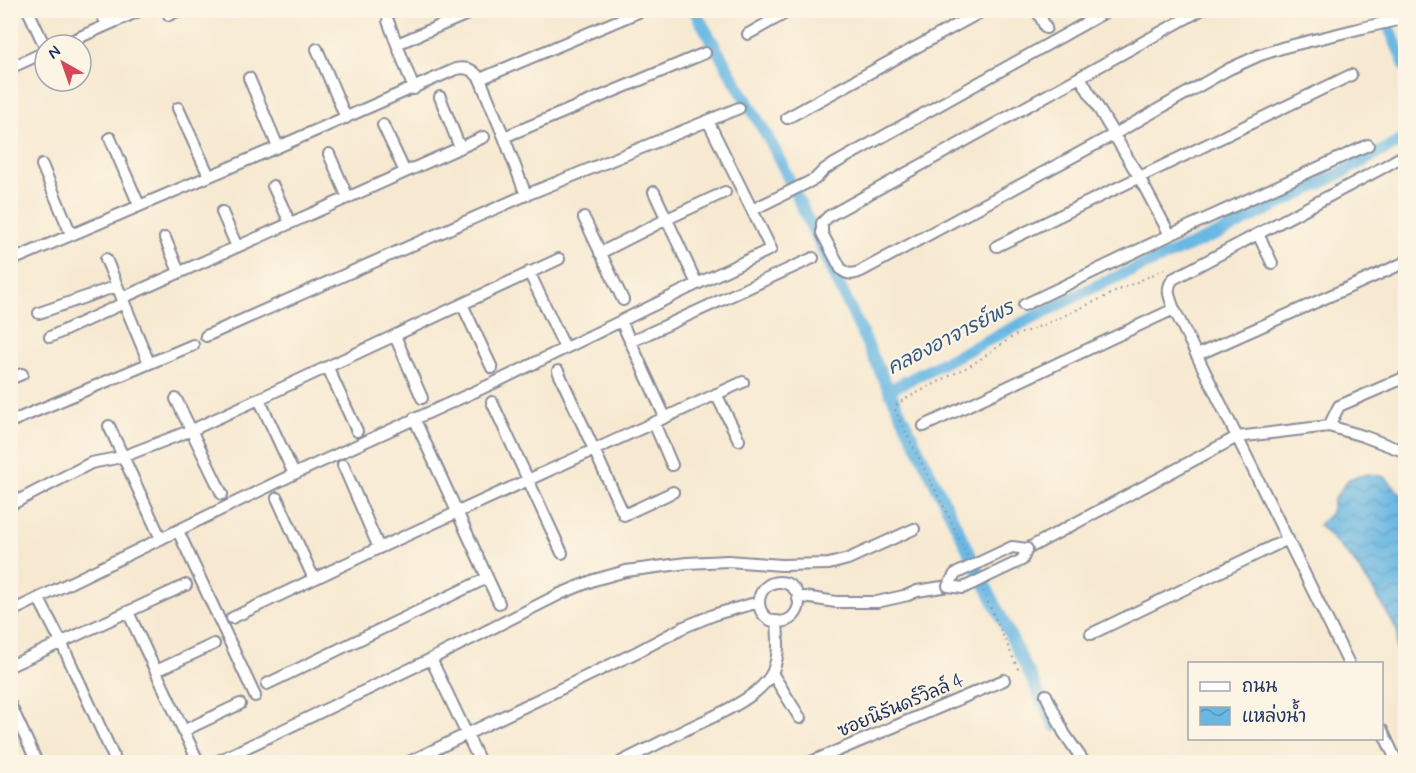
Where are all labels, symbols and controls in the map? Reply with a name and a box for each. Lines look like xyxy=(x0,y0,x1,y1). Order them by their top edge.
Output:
north arrow xyxy=(33,33,93,93)
text: N xyxy=(43,41,65,64)
water label: คลองอาจารย์พร xyxy=(882,292,1021,382)
legend xyxy=(1188,662,1383,740)
street label: ซอยนิรันดร์วิลล์ 4 xyxy=(833,667,968,743)
text: ถนน xyxy=(1242,675,1277,699)
text: แหล่งน้ำ xyxy=(1242,699,1306,729)

